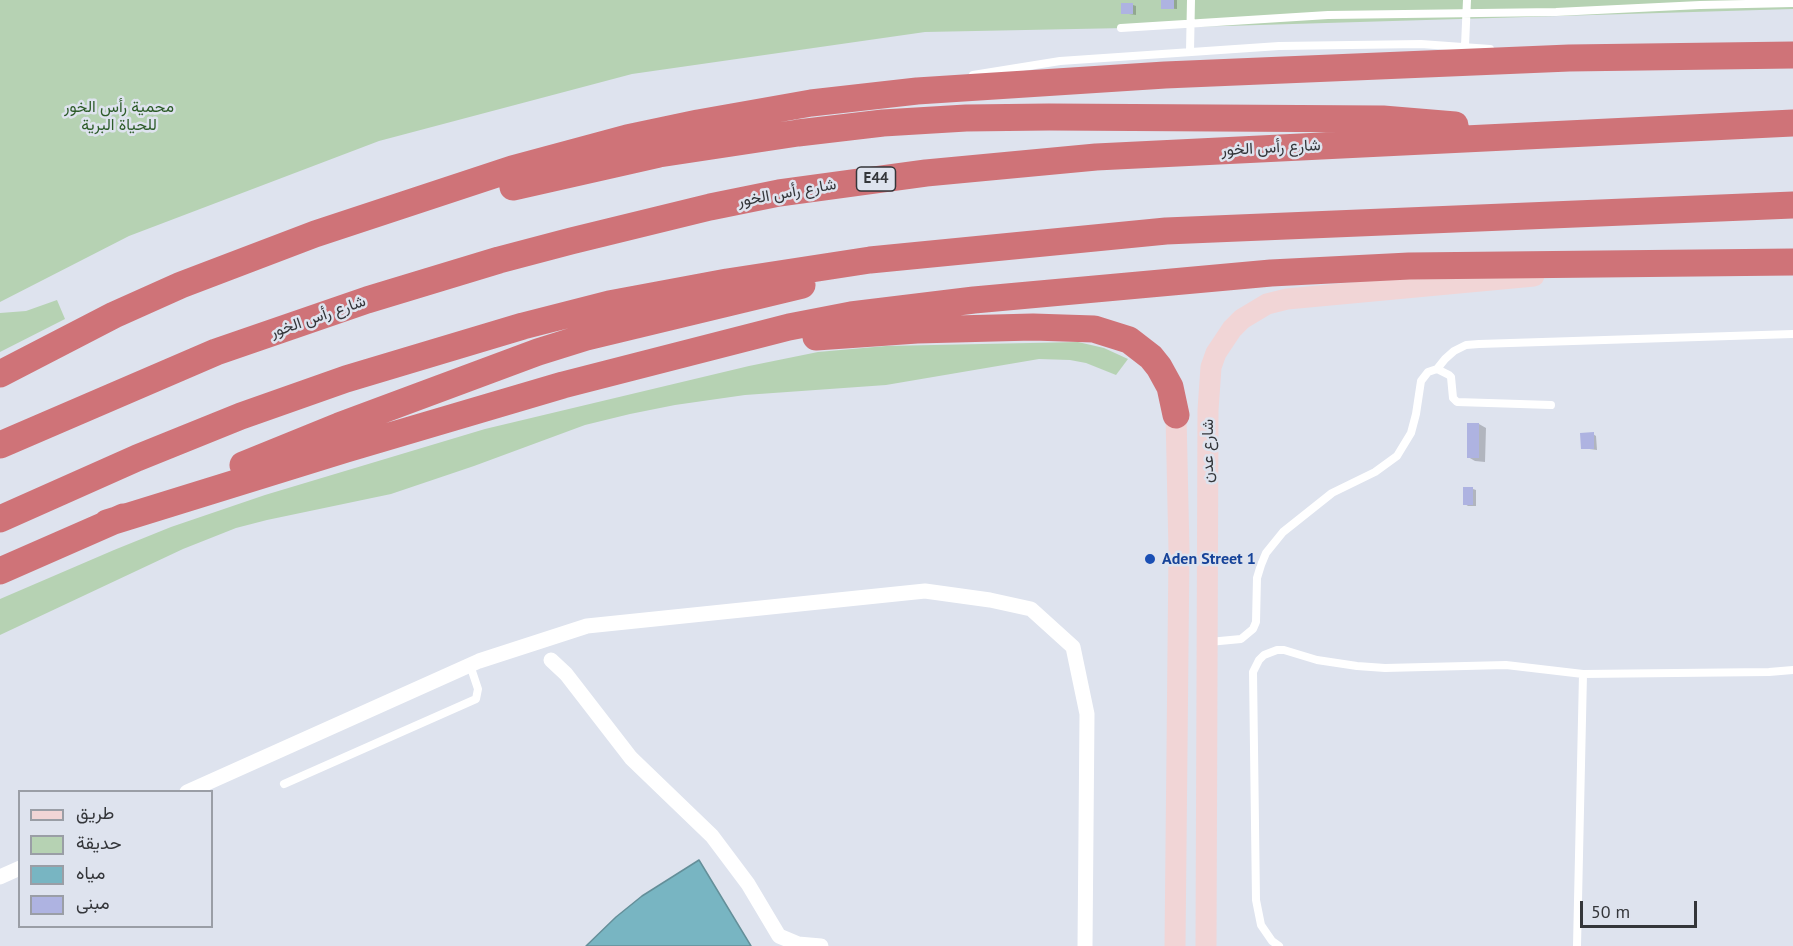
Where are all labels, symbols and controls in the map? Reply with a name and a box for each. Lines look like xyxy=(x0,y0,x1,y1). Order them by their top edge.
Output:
park label: محمية رأس الخور للحياة البرية xyxy=(64,97,174,135)
street label: شارع رأس الخور xyxy=(1221,136,1321,160)
road number: E44 xyxy=(856,167,896,191)
street label: شارع رأس الخور xyxy=(736,175,838,211)
street label: شارع رأس الخور xyxy=(268,292,368,342)
street label: شارع عدن xyxy=(1198,419,1218,483)
place label: Aden Street 1 xyxy=(1162,549,1256,569)
marker: Aden Street 1 xyxy=(1143,552,1157,566)
legend xyxy=(18,790,213,928)
text: طريق xyxy=(76,801,114,824)
text: حديقة xyxy=(76,831,122,854)
text: مياه xyxy=(76,861,105,884)
scale bar xyxy=(1583,889,1700,927)
text: مبنى xyxy=(76,891,110,914)
text: 50 m xyxy=(1591,900,1630,923)

